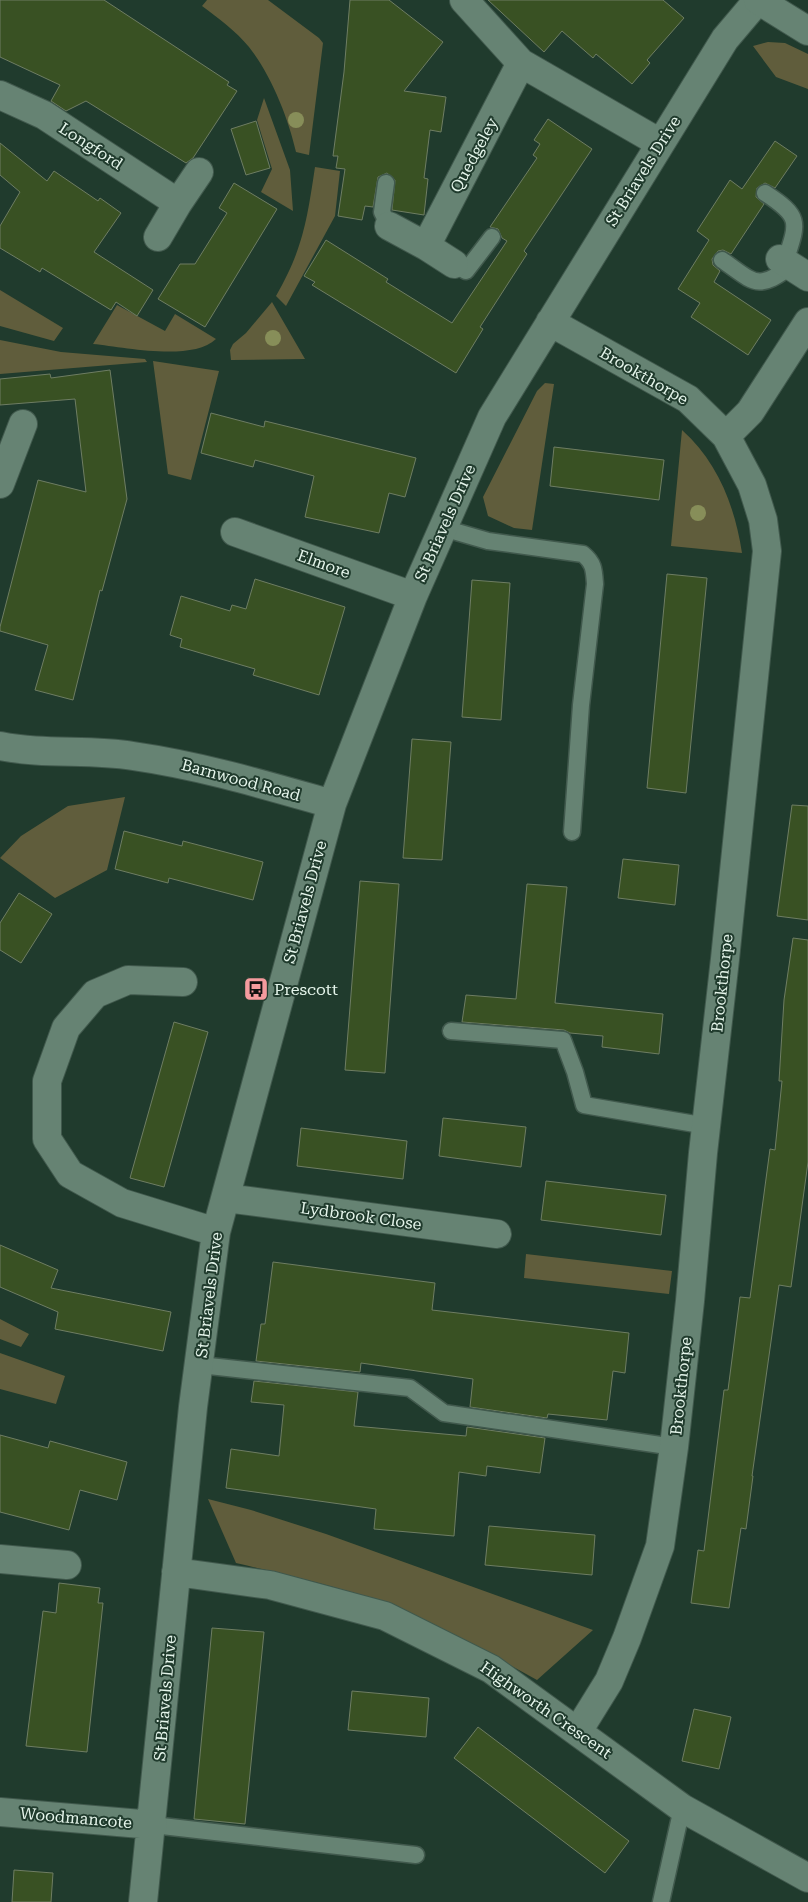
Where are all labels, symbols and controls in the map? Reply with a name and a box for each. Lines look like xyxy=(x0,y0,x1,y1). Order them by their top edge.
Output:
street label: St Briavels Drive xyxy=(601,112,685,230)
street label: Quedgeley xyxy=(446,114,502,196)
street label: Longford xyxy=(56,118,126,174)
street label: Brookthorpe xyxy=(596,343,692,409)
street label: St Briavels Drive xyxy=(411,461,479,585)
street label: Elmore xyxy=(295,546,353,582)
street label: Barnwood Road xyxy=(180,755,302,805)
street label: St Briavels Drive xyxy=(279,838,331,966)
street label: Brookthorpe xyxy=(707,933,737,1033)
bus stop icon: Prescott xyxy=(243,976,269,1002)
place label: Prescott xyxy=(274,980,338,999)
street label: Lydbrook Close xyxy=(299,1198,423,1234)
street label: St Briavels Drive xyxy=(192,1231,226,1359)
street label: Brookthorpe xyxy=(666,1336,696,1436)
street label: St Briavels Drive xyxy=(150,1634,180,1762)
street label: Highworth Crescent xyxy=(477,1658,615,1763)
street label: Woodmancote xyxy=(19,1804,133,1832)

